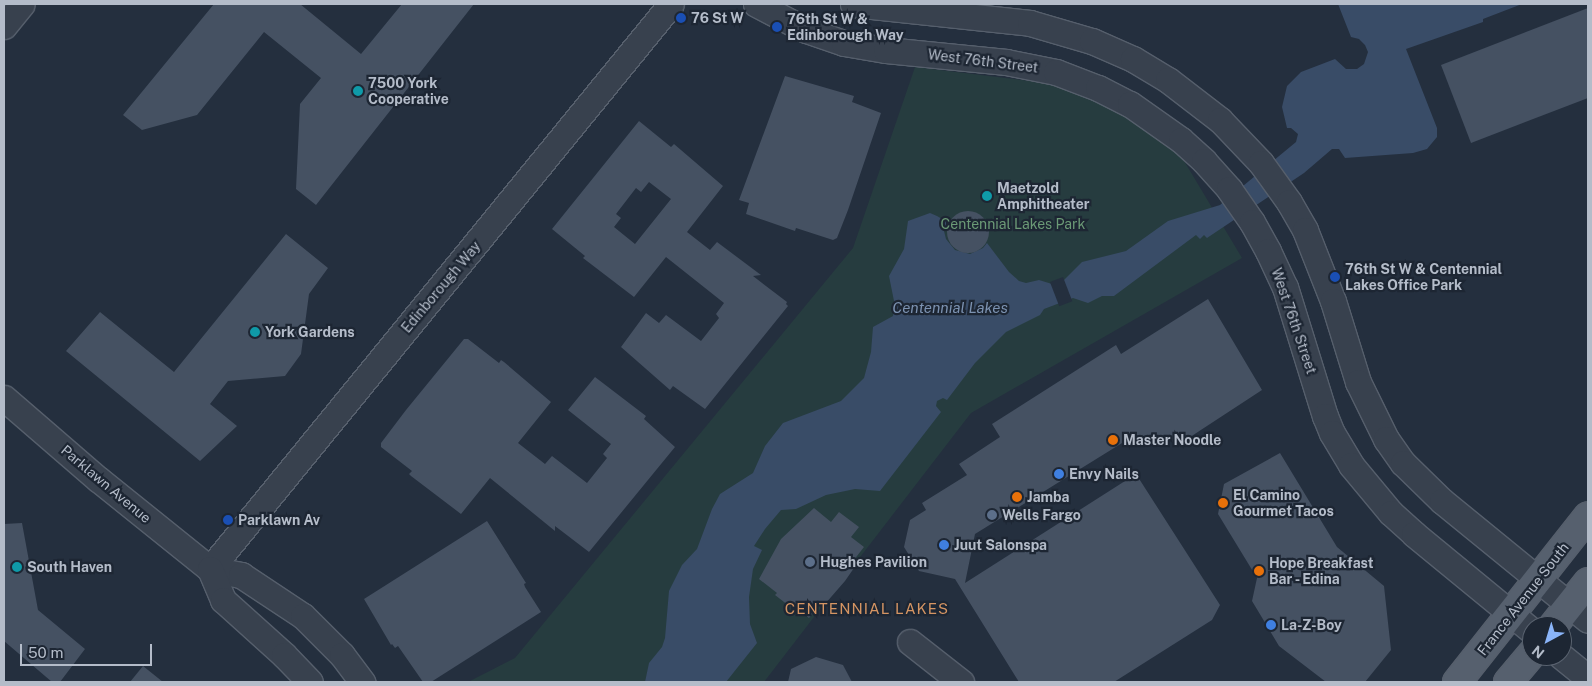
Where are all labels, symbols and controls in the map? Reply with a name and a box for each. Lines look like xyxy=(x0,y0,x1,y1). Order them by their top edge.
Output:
place label: 76 St W xyxy=(691,10,744,26)
place label: 76th St W & Edinborough Way xyxy=(787,11,904,44)
marker: 76 St W xyxy=(675,12,687,24)
marker: 76th St W & Edinborough Way xyxy=(771,21,783,33)
street label: West 76th Street xyxy=(927,46,1039,76)
place label: 7500 York Cooperative xyxy=(368,75,449,108)
marker: 7500 York Cooperative xyxy=(352,85,364,97)
place label: Maetzold Amphitheater xyxy=(997,180,1090,212)
marker: Maetzold Amphitheater xyxy=(981,190,993,202)
park label: Centennial Lakes Park xyxy=(941,216,1085,232)
street label: Edinborough Way xyxy=(398,238,484,336)
place label: 76th St W & Centennial Lakes Office Park xyxy=(1345,261,1502,294)
street label: West 76th Street xyxy=(1268,266,1320,376)
marker: 76th St W & Centennial Lakes Office Park xyxy=(1329,271,1341,283)
water label: Centennial Lakes xyxy=(892,299,1008,317)
place label: York Gardens xyxy=(265,324,355,340)
marker: York Gardens xyxy=(249,326,261,338)
place label: Master Noodle xyxy=(1123,432,1221,448)
marker: Master Noodle xyxy=(1107,434,1119,446)
street label: Parklawn Avenue xyxy=(58,442,154,526)
place label: Envy Nails xyxy=(1069,466,1139,482)
marker: Envy Nails xyxy=(1053,468,1065,480)
place label: El Camino Gourmet Tacos xyxy=(1233,487,1334,520)
place label: Jamba xyxy=(1027,489,1070,505)
marker: Jamba xyxy=(1011,491,1023,503)
marker: El Camino Gourmet Tacos xyxy=(1217,497,1229,509)
place label: Wells Fargo xyxy=(1002,507,1081,523)
marker: Wells Fargo xyxy=(986,509,998,521)
place label: Parklawn Av xyxy=(238,512,320,528)
marker: Parklawn Av xyxy=(222,514,234,526)
place label: Juut Salonspa xyxy=(954,537,1047,553)
marker: Juut Salonspa xyxy=(938,539,950,551)
street label: France Avenue South xyxy=(1474,539,1572,659)
place label: Hughes Pavilion xyxy=(820,554,927,570)
place label: Hope Breakfast Bar - Edina xyxy=(1269,555,1374,588)
marker: Hughes Pavilion xyxy=(804,556,816,568)
place label: South Haven xyxy=(27,559,112,575)
marker: South Haven xyxy=(11,561,23,573)
marker: Hope Breakfast Bar - Edina xyxy=(1253,565,1265,577)
district label: CENTENNIAL LAKES xyxy=(783,600,951,618)
north arrow xyxy=(1522,616,1572,666)
place label: La-Z-Boy xyxy=(1281,617,1342,633)
marker: La-Z-Boy xyxy=(1265,619,1277,631)
scale bar xyxy=(22,634,155,666)
text: N xyxy=(1529,642,1547,662)
text: 50 m xyxy=(28,644,63,661)

